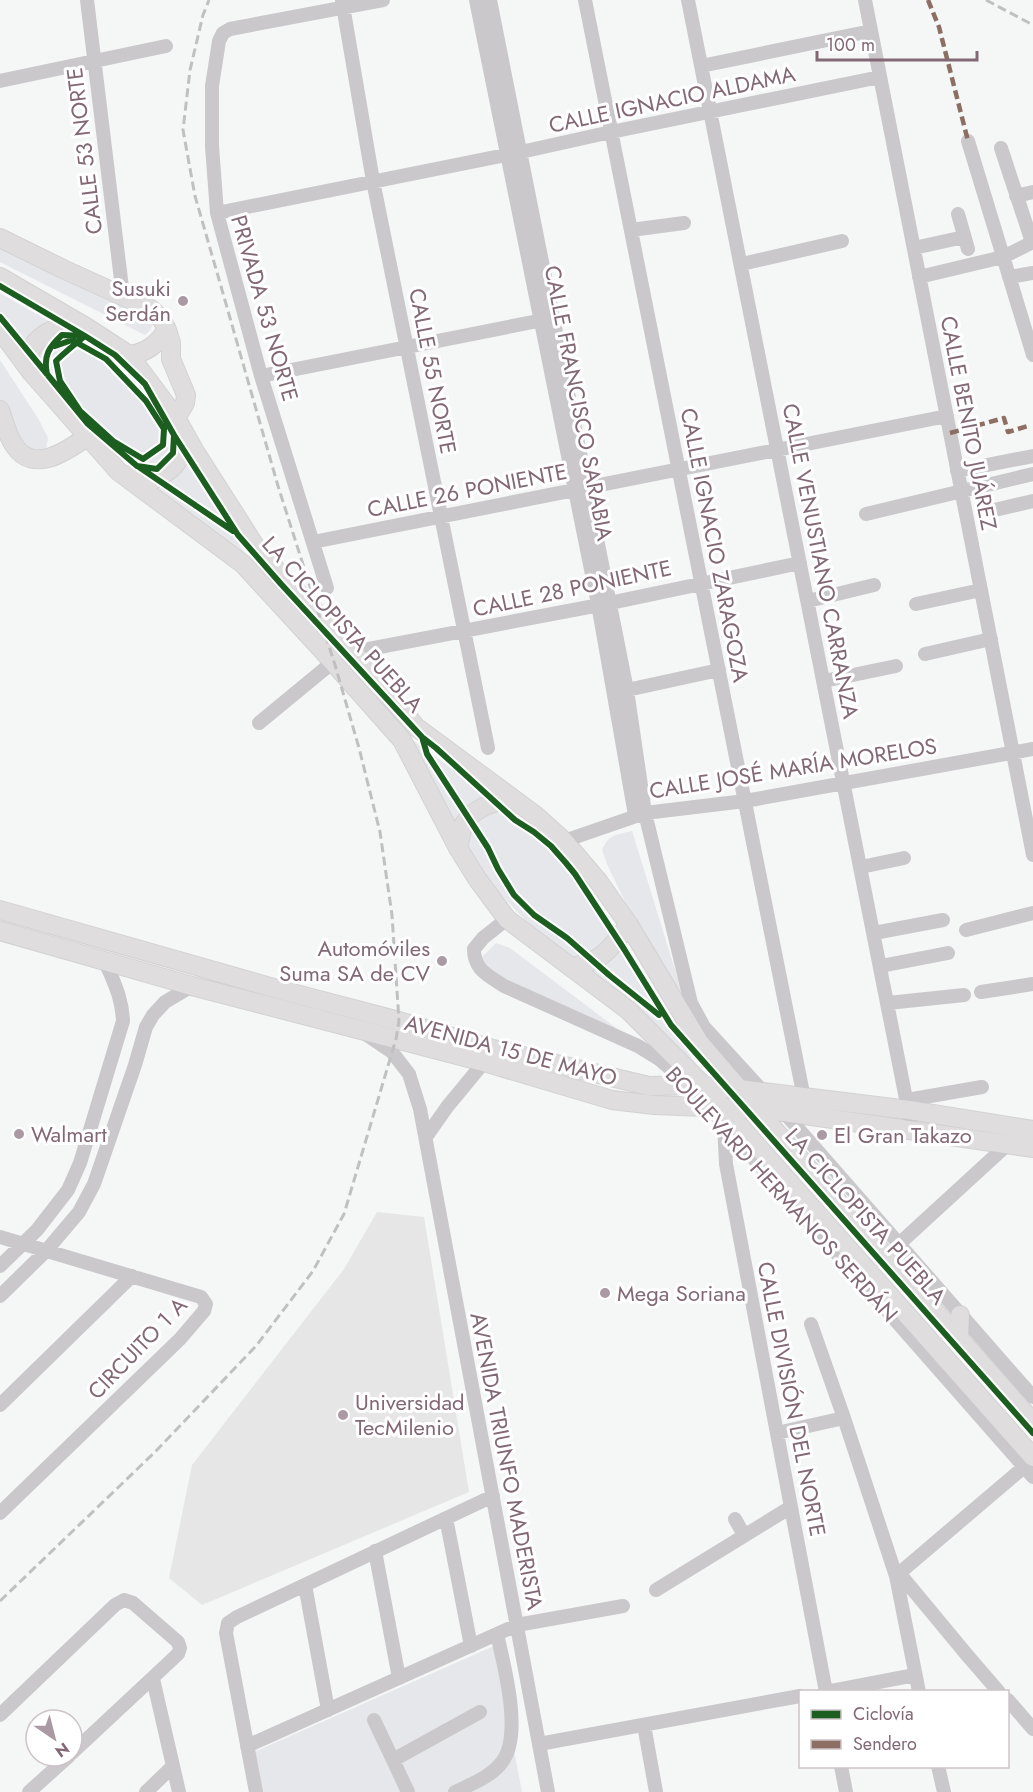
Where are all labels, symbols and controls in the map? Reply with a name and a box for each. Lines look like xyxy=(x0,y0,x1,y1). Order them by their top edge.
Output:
scale bar xyxy=(817,24,978,62)
text: 100 m xyxy=(826,32,875,58)
street label: CALLE IGNACIO ALDAMA xyxy=(546,57,799,141)
street label: CALLE 53 NORTE xyxy=(58,66,110,236)
street label: PRIVADA 53 NORTE xyxy=(223,211,307,405)
street label: CALLE FRANCISCO SARABIA xyxy=(537,263,621,544)
place label: Susuki Serdán xyxy=(105,272,171,329)
street label: CALLE 55 NORTE xyxy=(401,285,465,457)
marker: Susuki Serdán xyxy=(176,294,190,308)
street label: CALLE BENITO JUÁREZ xyxy=(933,313,1005,533)
street label: CALLE VENUSTIANO CARRANZA xyxy=(775,401,867,722)
street label: CALLE IGNACIO ZARAGOZA xyxy=(673,405,757,685)
street label: CALLE 26 PONIENTE xyxy=(364,455,570,525)
street label: LA CICLOPISTA PUEBLA xyxy=(255,529,431,720)
street label: CALLE 28 PONIENTE xyxy=(470,551,674,625)
street label: CALLE JOSÉ MARÍA MORELOS xyxy=(647,729,939,807)
place label: Automóviles Suma SA de CV xyxy=(279,932,430,989)
marker: Automóviles Suma SA de CV xyxy=(435,954,449,968)
street label: AVENIDA 15 DE MAYO xyxy=(401,1006,621,1094)
street label: BOULEVARD HERMANOS SERDÁN xyxy=(658,1059,906,1329)
place label: Walmart xyxy=(31,1118,108,1150)
place label: El Gran Takazo xyxy=(834,1119,972,1151)
street label: LA CICLOPISTA PUEBLA xyxy=(778,1121,954,1312)
marker: Walmart xyxy=(12,1127,26,1141)
marker: El Gran Takazo xyxy=(815,1128,829,1142)
street label: CALLE DIVISIÓN DEL NORTE xyxy=(750,1259,834,1539)
place label: Mega Soriana xyxy=(617,1277,746,1309)
marker: Mega Soriana xyxy=(598,1286,612,1300)
street label: CIRCUITO 1 A xyxy=(80,1289,194,1406)
street label: AVENIDA TRIUNFO MADERISTA xyxy=(462,1310,552,1613)
place label: Universidad TecMilenio xyxy=(355,1386,465,1443)
marker: Universidad TecMilenio xyxy=(336,1408,350,1422)
legend xyxy=(799,1690,1009,1768)
text: Ciclovía xyxy=(853,1701,914,1727)
north arrow xyxy=(24,1708,84,1768)
text: Sendero xyxy=(853,1731,917,1757)
text: N xyxy=(51,1737,74,1763)

